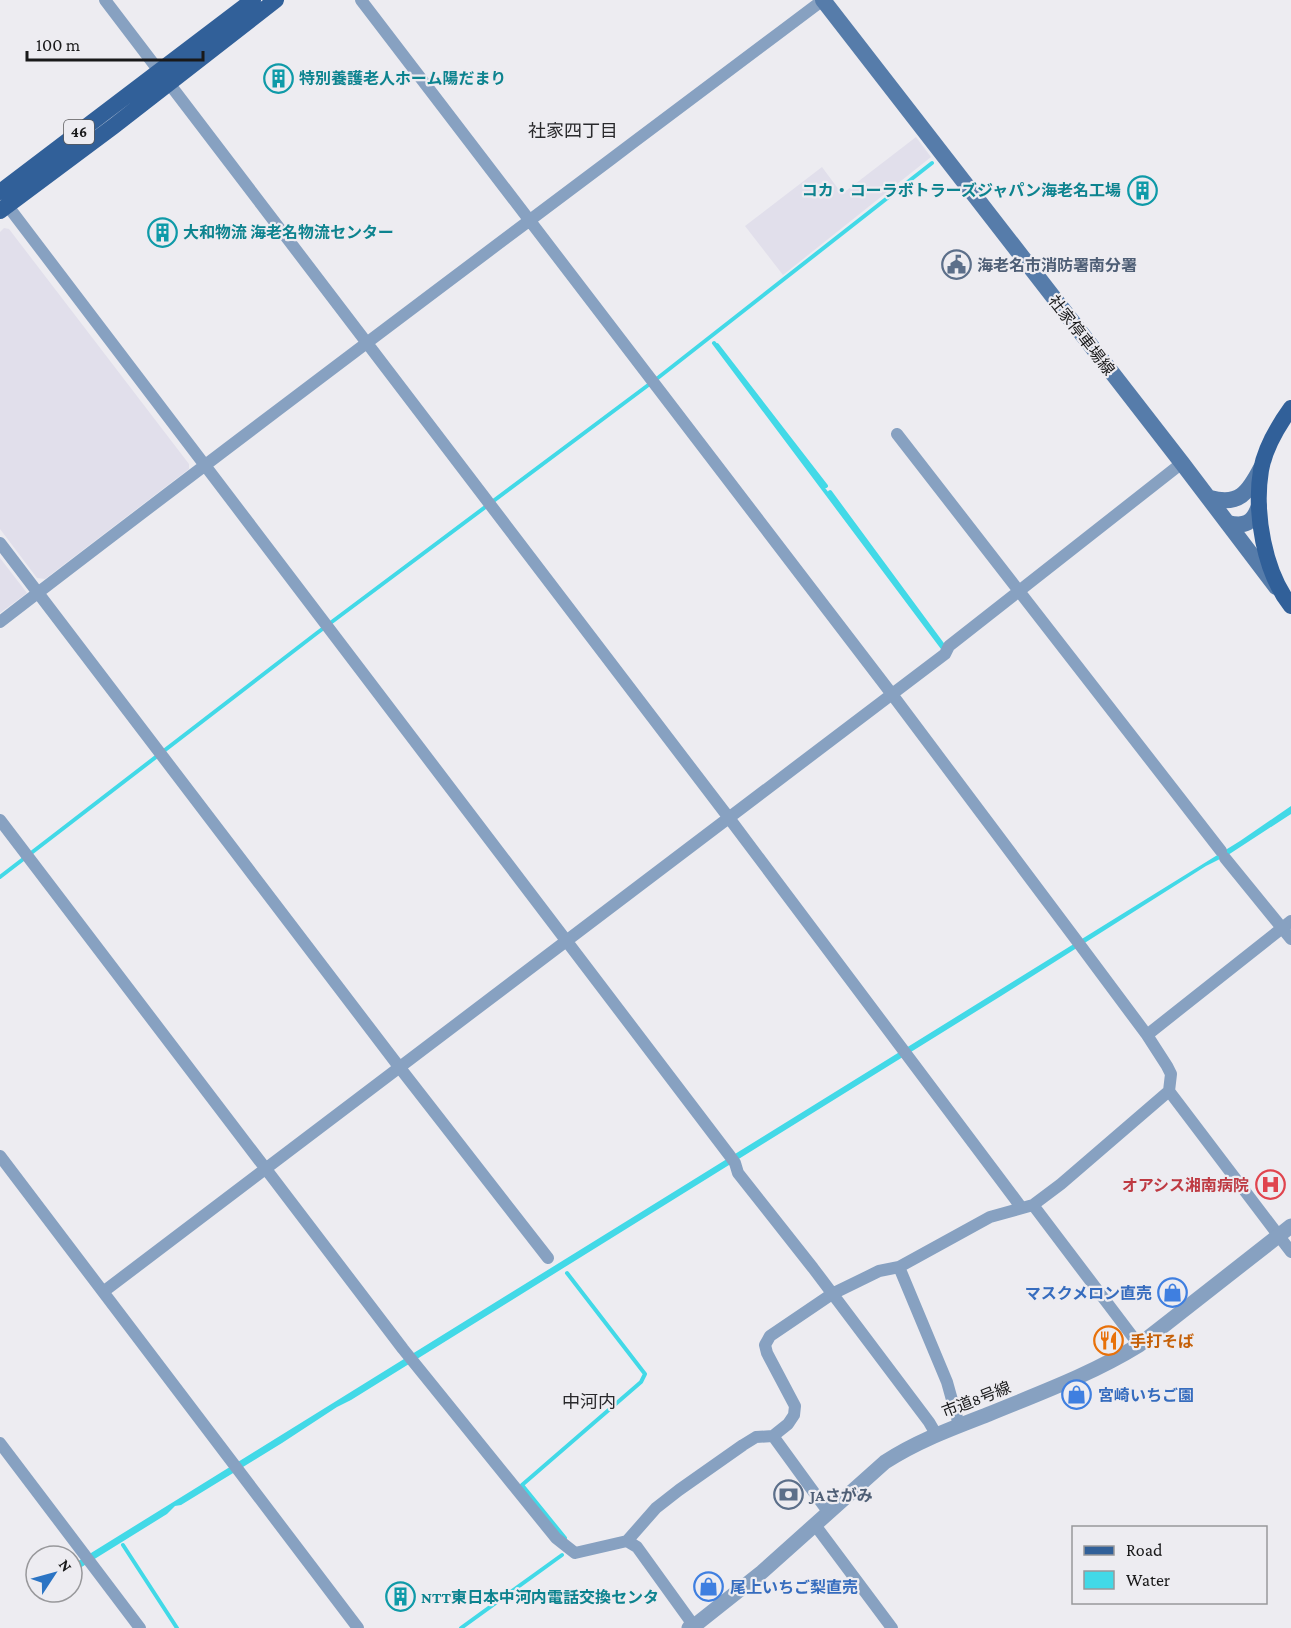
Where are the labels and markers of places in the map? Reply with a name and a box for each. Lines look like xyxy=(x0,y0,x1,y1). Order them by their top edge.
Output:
building icon: 特別養護老人ホーム陽だまり xyxy=(262,62,294,94)
place label: 特別養護老人ホーム陽だまり xyxy=(299,70,506,87)
building icon: コカ・コーラボトラーズジャパン海老名工場 xyxy=(1126,174,1158,206)
place label: コカ・コーラボトラーズジャパン海老名工場 xyxy=(802,182,1121,199)
building icon: 大和物流 海老名物流センター xyxy=(146,216,178,248)
place label: 大和物流 海老名物流センター xyxy=(183,224,394,241)
public building icon: 海老名市消防署南分署 xyxy=(940,249,972,281)
place label: 海老名市消防署南分署 xyxy=(977,257,1137,274)
hospital icon: オアシス湘南病院 xyxy=(1254,1169,1286,1201)
place label: オアシス湘南病院 xyxy=(1122,1177,1249,1194)
shop icon: マスクメロン直売 xyxy=(1157,1277,1189,1309)
place label: マスクメロン直売 xyxy=(1025,1284,1152,1302)
restaurant icon: 手打そば xyxy=(1093,1325,1125,1357)
place label: 手打そば xyxy=(1130,1333,1194,1350)
shop icon: 宮崎いちご園 xyxy=(1061,1379,1093,1411)
place label: 宮崎いちご園 xyxy=(1098,1387,1194,1404)
bank icon: JAさがみ xyxy=(773,1479,805,1511)
place label: JAさがみ xyxy=(808,1487,873,1504)
shop icon: 尾上いちご梨直売 xyxy=(693,1571,725,1603)
place label: 尾上いちご梨直売 xyxy=(730,1578,858,1596)
building icon: NTT東日本中河内電話交換センタ xyxy=(384,1581,416,1613)
place label: NTT東日本中河内電話交換センタ xyxy=(421,1589,659,1606)

